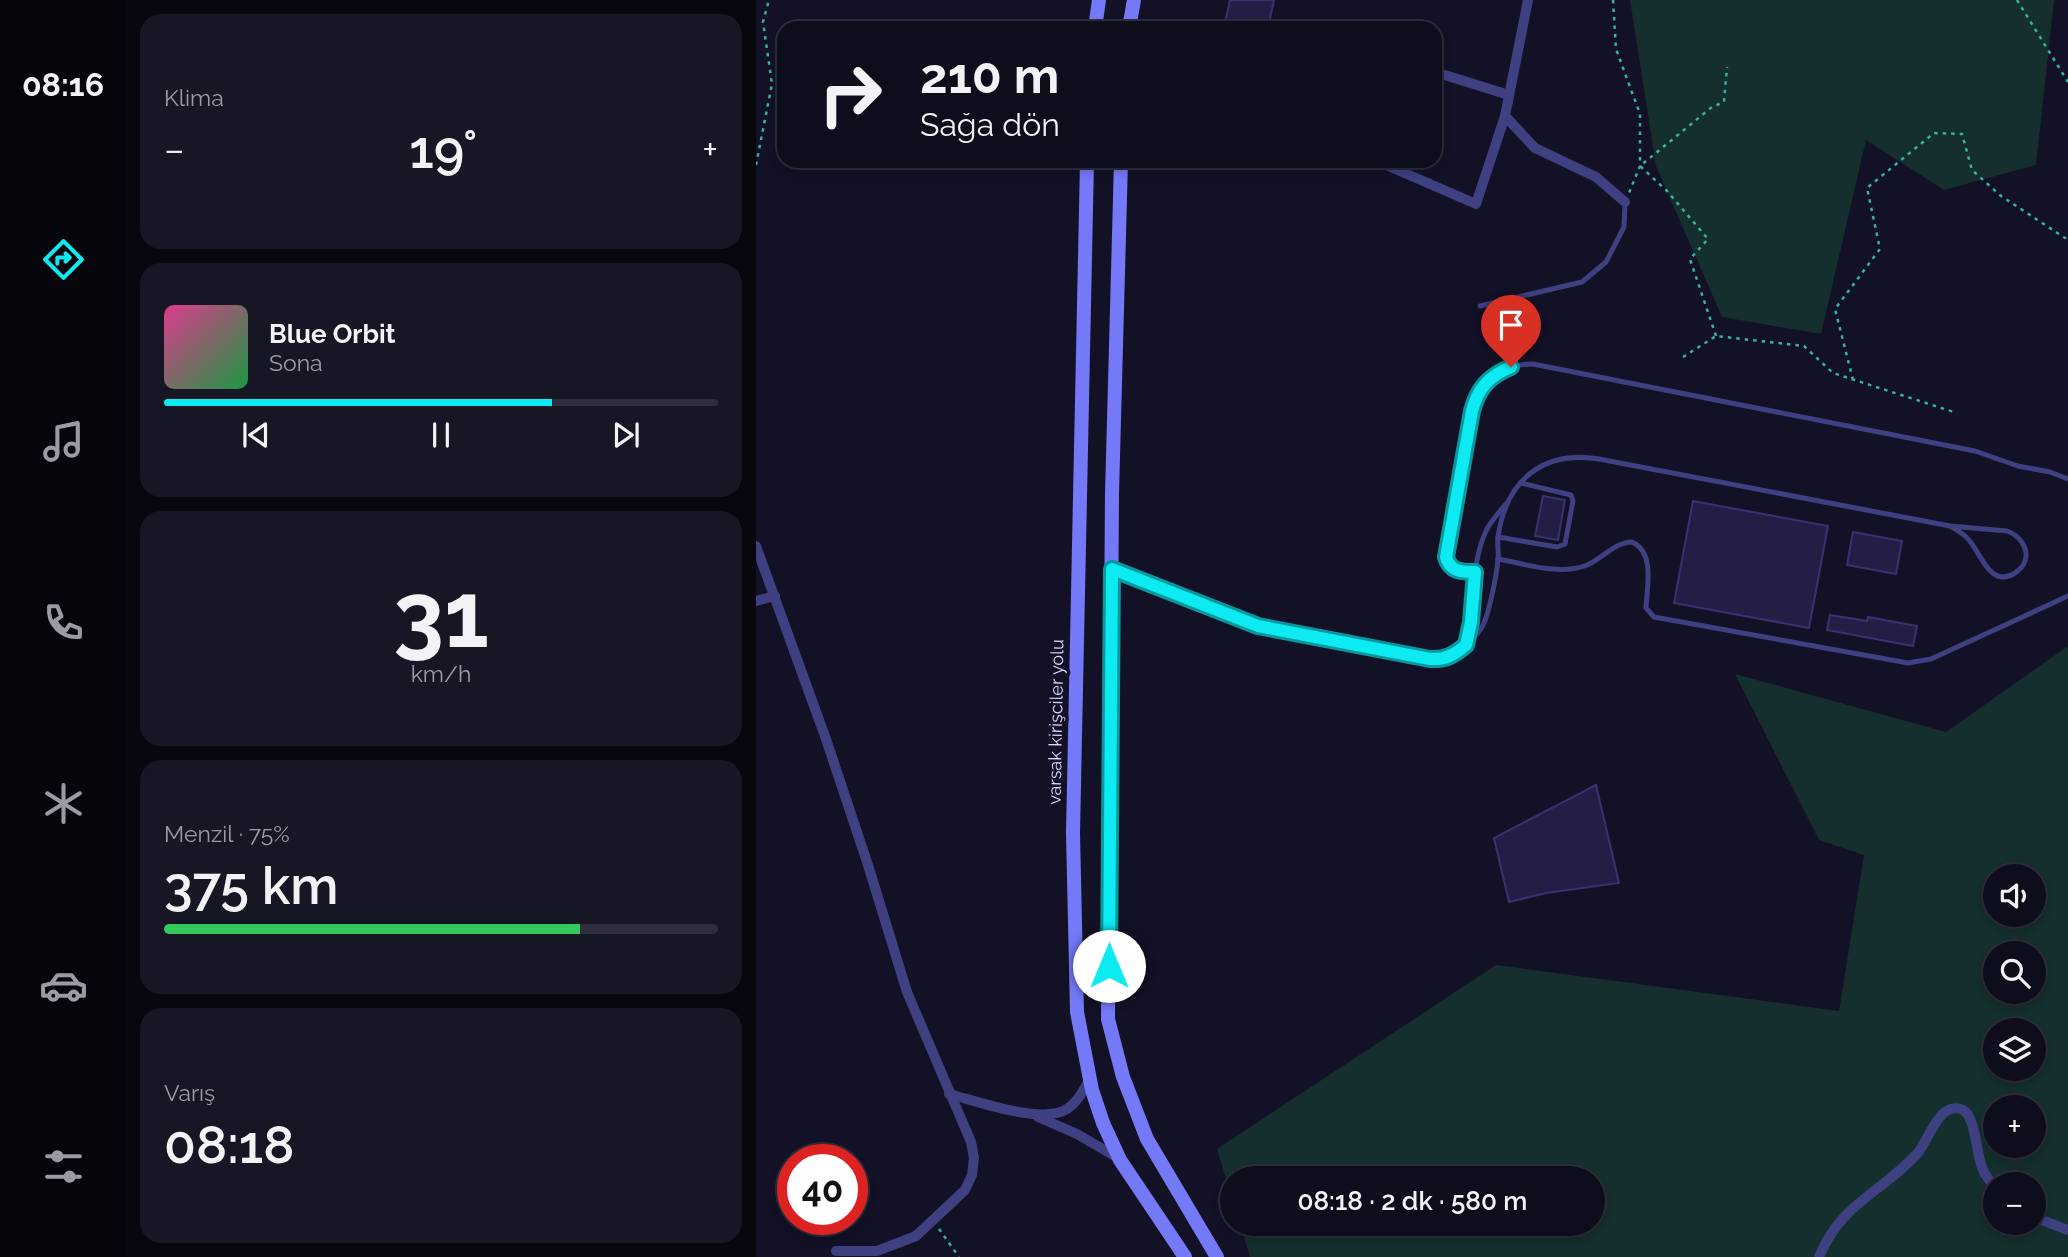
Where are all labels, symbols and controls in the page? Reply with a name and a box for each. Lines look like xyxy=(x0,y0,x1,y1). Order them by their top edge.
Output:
text: 210 m xyxy=(920,47,1059,104)
icon: right xyxy=(805,49,896,140)
text: 08:16 xyxy=(22,66,104,103)
text: Klima xyxy=(164,84,224,111)
text: Sağa dön xyxy=(920,106,1060,143)
text: 19° xyxy=(409,119,477,180)
text: − xyxy=(164,127,184,172)
text: + xyxy=(702,127,718,172)
icon: directions xyxy=(39,235,88,284)
pin xyxy=(1481,295,1541,367)
icon: arrive xyxy=(1492,306,1530,344)
text: Blue Orbit xyxy=(269,319,396,349)
text: Sona xyxy=(269,349,323,376)
icon: previous xyxy=(237,416,275,454)
icon: pause xyxy=(422,416,460,454)
icon: next xyxy=(607,416,645,454)
icon: music xyxy=(39,417,88,466)
text: 31 xyxy=(393,561,489,668)
icon: phone xyxy=(39,598,88,647)
street label: varsak kirişciler yolu xyxy=(1044,639,1067,805)
text: km/h xyxy=(411,660,471,687)
icon: climate xyxy=(39,779,88,828)
text: Menzil · 75% xyxy=(164,820,290,847)
text: 375 km xyxy=(164,855,339,916)
map controls xyxy=(1983,864,2046,1235)
button: sound xyxy=(1983,864,2046,927)
position arrow xyxy=(1072,929,1146,1003)
button: search xyxy=(1983,941,2046,1004)
icon: car xyxy=(39,961,88,1010)
button: layers xyxy=(1983,1018,2046,1081)
text: Varış xyxy=(164,1079,215,1106)
button: + xyxy=(1983,1095,2046,1158)
text: 08:18 xyxy=(164,1114,295,1175)
icon: filters xyxy=(39,1142,88,1191)
speed limit sign: 40 xyxy=(777,1144,868,1235)
button: − xyxy=(1983,1172,2046,1235)
text: 08:18 · 2 dk · 580 m xyxy=(1298,1186,1527,1216)

